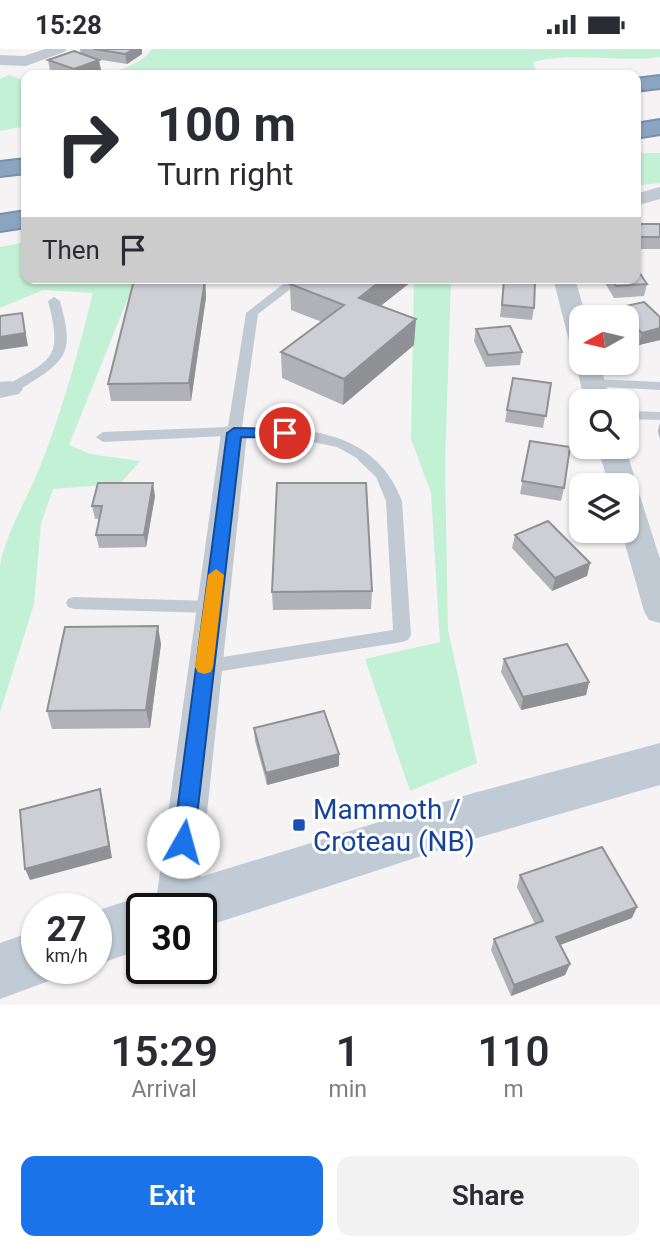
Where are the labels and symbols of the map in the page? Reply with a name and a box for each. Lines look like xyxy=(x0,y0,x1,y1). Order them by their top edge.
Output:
north arrow xyxy=(569,305,639,375)
pin xyxy=(255,403,315,463)
place label: Mammoth / Croteau (NB) xyxy=(313,793,475,858)
position arrow xyxy=(146,805,220,879)
marker: Mammoth / Croteau (NB) xyxy=(291,817,307,833)
speed limit sign: 30 xyxy=(126,893,217,984)

